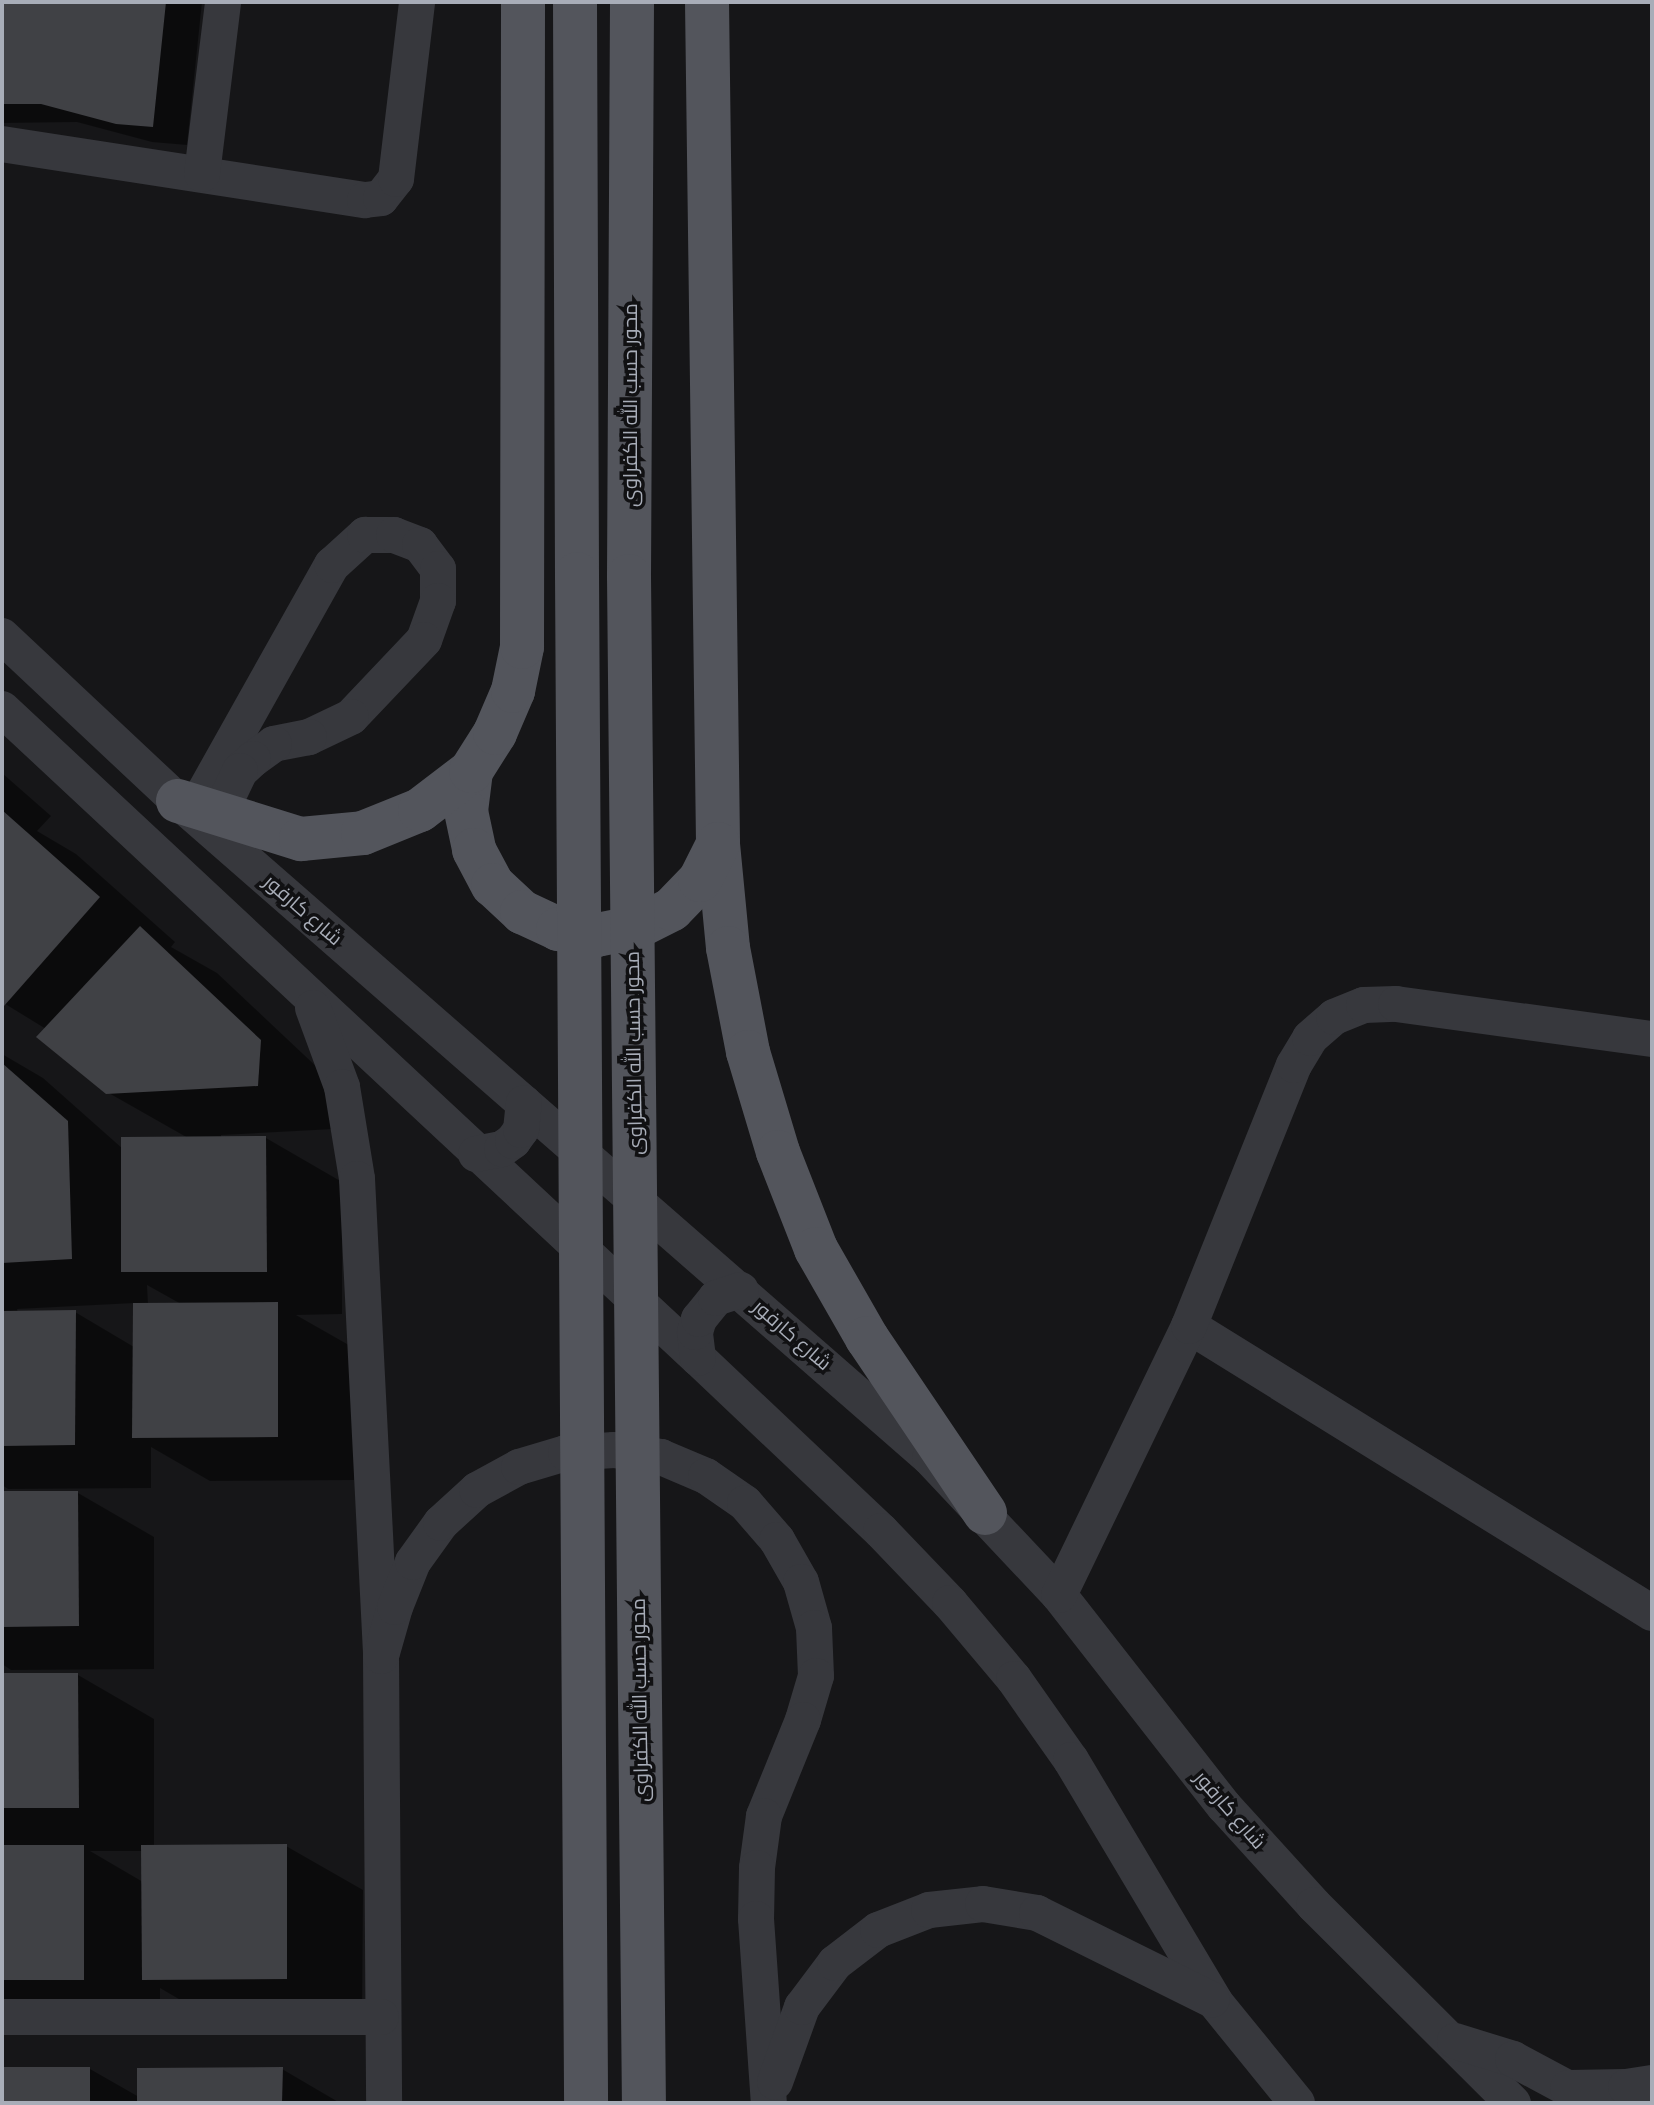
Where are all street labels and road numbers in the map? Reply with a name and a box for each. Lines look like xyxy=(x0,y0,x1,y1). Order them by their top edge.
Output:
street label: محور حسب الله الكفراوى xyxy=(618,303,642,507)
street label: شارع كارفور xyxy=(259,869,347,951)
street label: محور حسب الله الكفراوى xyxy=(620,951,648,1155)
street label: شارع كارفور xyxy=(748,1294,836,1376)
street label: محور حسب الله الكفراوى xyxy=(626,1598,654,1802)
street label: شارع كارفور xyxy=(1189,1766,1271,1854)

